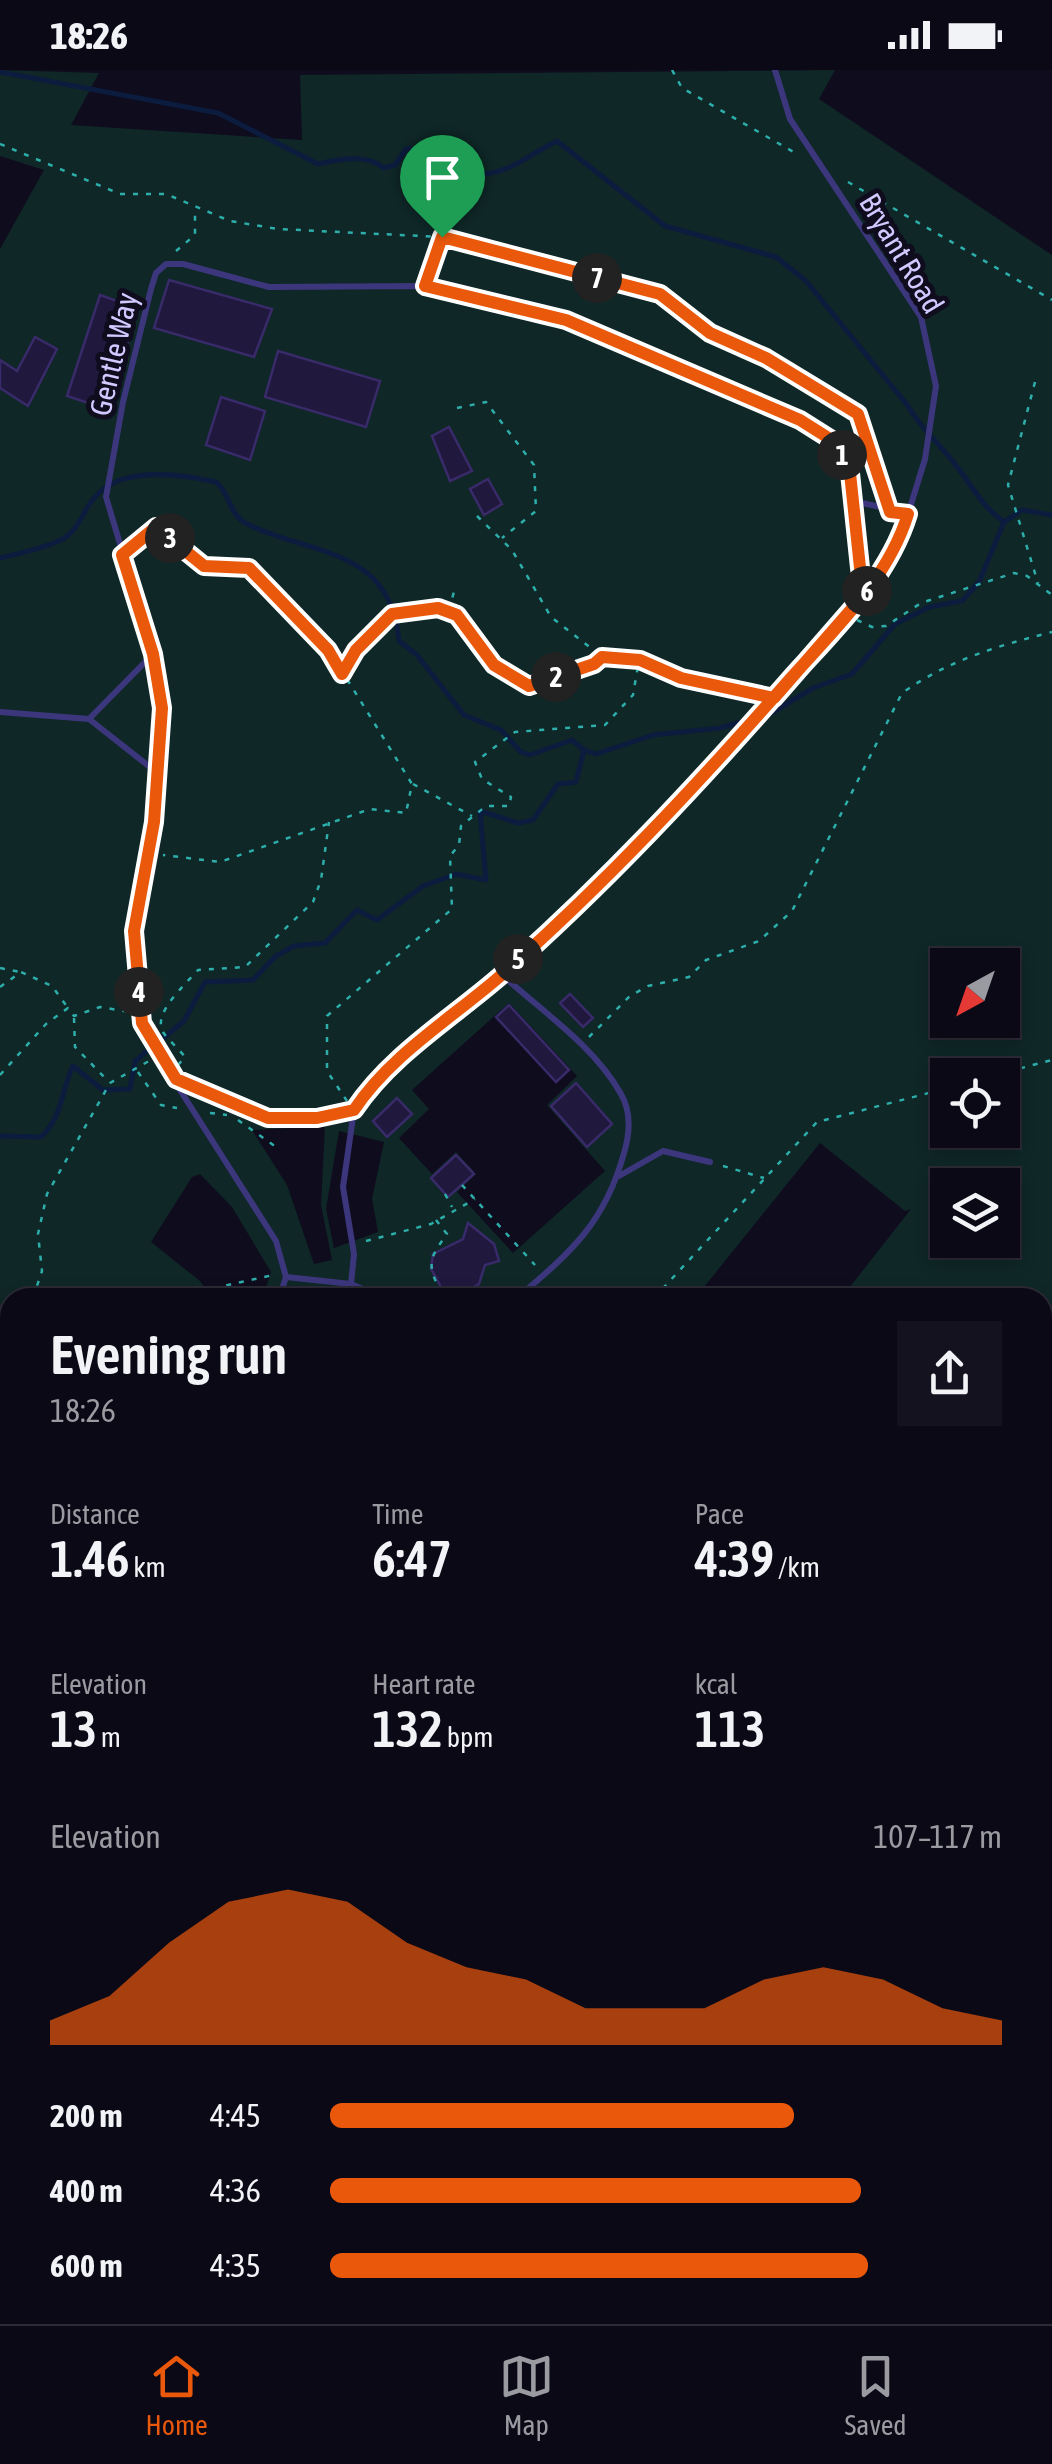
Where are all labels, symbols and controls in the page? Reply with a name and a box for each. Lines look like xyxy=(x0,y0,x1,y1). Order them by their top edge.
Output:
text: 18:26 xyxy=(50,14,128,57)
pin xyxy=(400,135,485,238)
icon: arrive xyxy=(415,150,470,205)
street label: Bryant Road xyxy=(853,187,951,319)
pin: 7 xyxy=(572,253,622,303)
text: 7 xyxy=(590,262,604,294)
street label: Gentle Way xyxy=(82,289,144,419)
pin: 1 xyxy=(817,430,867,480)
text: 1 xyxy=(835,439,849,471)
pin: 3 xyxy=(145,513,195,563)
text: 3 xyxy=(163,522,177,554)
pin: 6 xyxy=(842,566,892,616)
text: 6 xyxy=(860,575,874,607)
pin: 2 xyxy=(531,652,581,702)
text: 2 xyxy=(549,661,563,693)
pin: 5 xyxy=(493,934,543,984)
text: 5 xyxy=(511,943,525,975)
north arrow xyxy=(930,948,1020,1038)
map controls xyxy=(930,948,1020,1258)
pin: 4 xyxy=(114,967,164,1017)
text: 4 xyxy=(132,976,146,1008)
button: locate xyxy=(930,1058,1020,1148)
button: layers xyxy=(930,1168,1020,1258)
button: share xyxy=(897,1321,1002,1426)
text: Evening run xyxy=(50,1323,287,1386)
text: 18:26 xyxy=(50,1392,116,1429)
text: Distance xyxy=(50,1498,140,1530)
text: Time xyxy=(372,1498,423,1530)
text: Pace xyxy=(695,1498,744,1530)
text: 1.46 xyxy=(50,1530,129,1588)
text: 6:47 xyxy=(372,1530,452,1588)
text: 4:39 xyxy=(695,1530,774,1588)
text: km xyxy=(129,1551,166,1583)
text: /km xyxy=(774,1551,820,1583)
text: Elevation xyxy=(50,1668,147,1700)
text: Heart rate xyxy=(372,1668,475,1700)
text: kcal xyxy=(695,1668,737,1700)
text: 13 xyxy=(50,1700,97,1758)
text: 132 xyxy=(372,1700,443,1758)
text: 113 xyxy=(695,1700,765,1758)
text: m xyxy=(97,1721,121,1753)
text: bpm xyxy=(443,1721,493,1753)
text: Elevation xyxy=(50,1818,161,1855)
text: 107–117 m xyxy=(873,1818,1002,1855)
text: 200 m xyxy=(50,2097,123,2134)
text: 4:45 xyxy=(210,2097,261,2134)
text: 400 m xyxy=(50,2172,123,2209)
text: 4:36 xyxy=(210,2172,261,2209)
text: 600 m xyxy=(50,2247,123,2284)
text: 4:35 xyxy=(210,2247,261,2284)
tab: Home xyxy=(145,2349,208,2441)
tab: Map xyxy=(499,2349,554,2441)
tab: Saved xyxy=(845,2349,907,2441)

